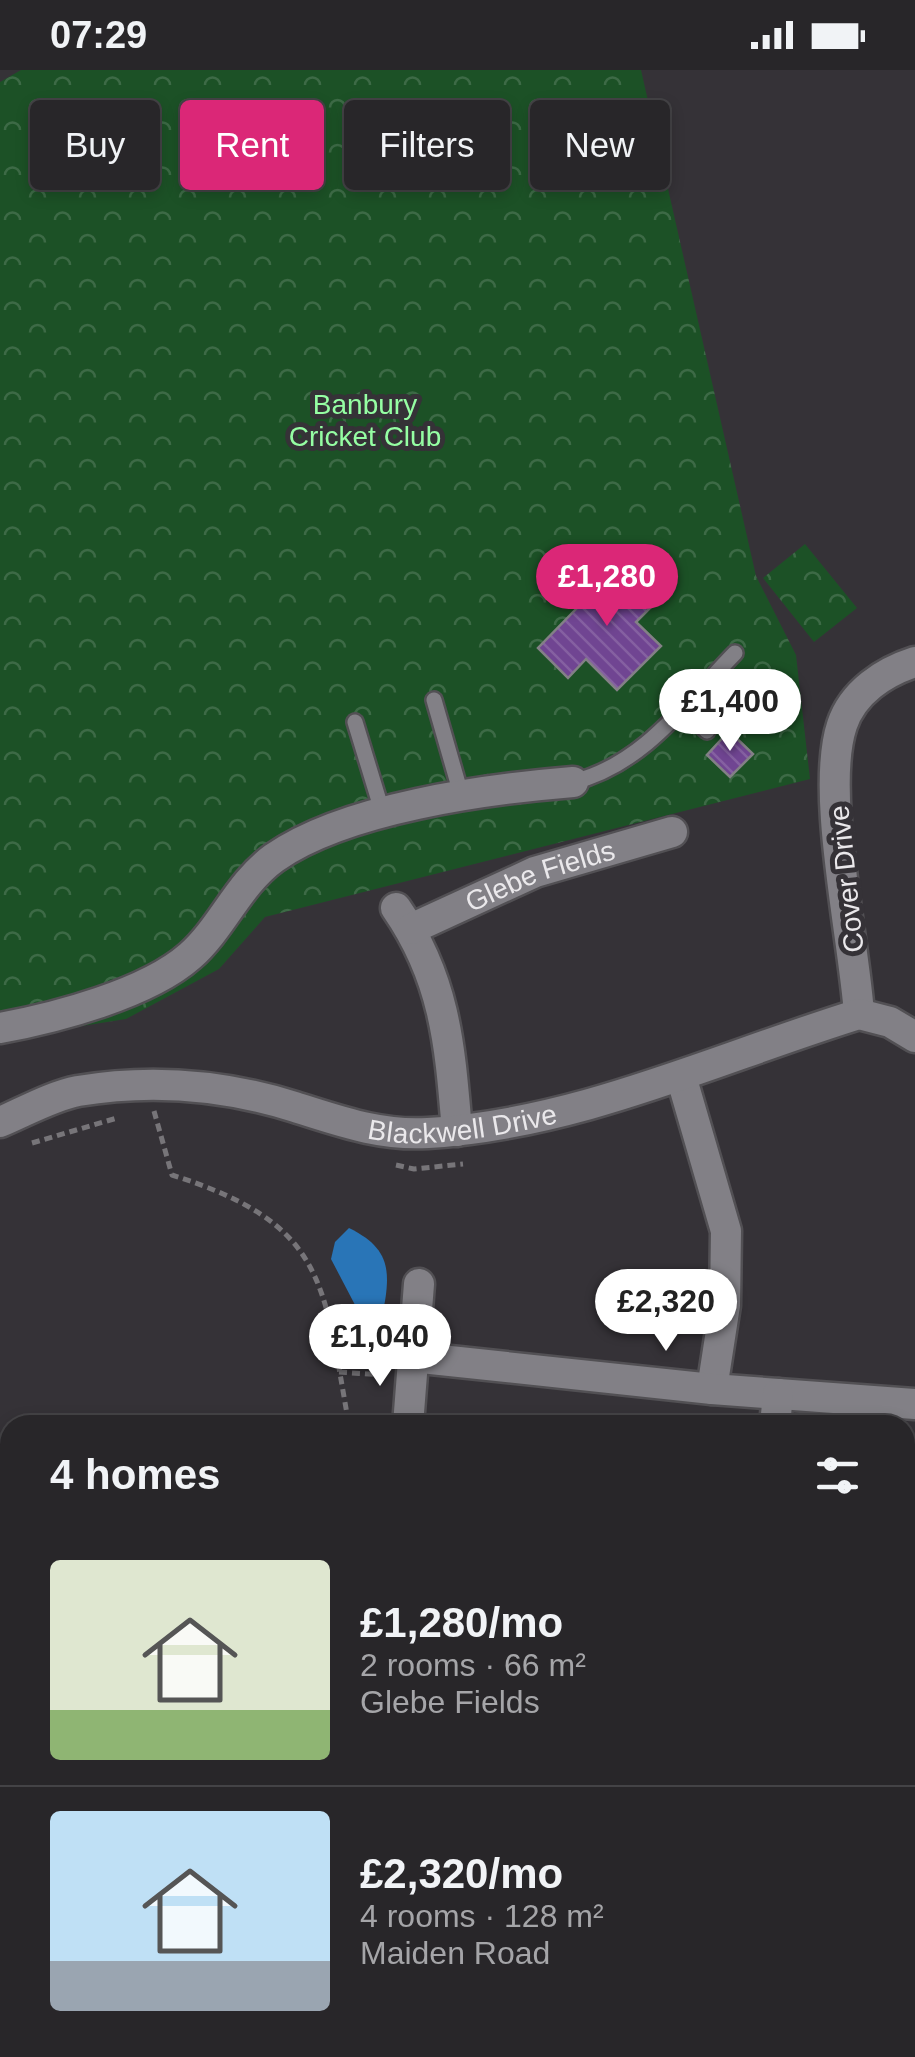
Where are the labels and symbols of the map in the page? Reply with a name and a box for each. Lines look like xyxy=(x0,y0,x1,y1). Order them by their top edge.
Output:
park label: Banbury Cricket Club xyxy=(289,389,441,452)
pin: £1,280 xyxy=(526,544,688,629)
pin: £1,400 xyxy=(649,669,811,754)
street label: Cover Drive xyxy=(823,804,870,954)
street label: Glebe Fields xyxy=(460,835,618,918)
street label: Blackwell Drive xyxy=(366,1098,560,1149)
pin: £2,320 xyxy=(585,1269,747,1354)
pin: £1,040 xyxy=(299,1304,461,1389)

